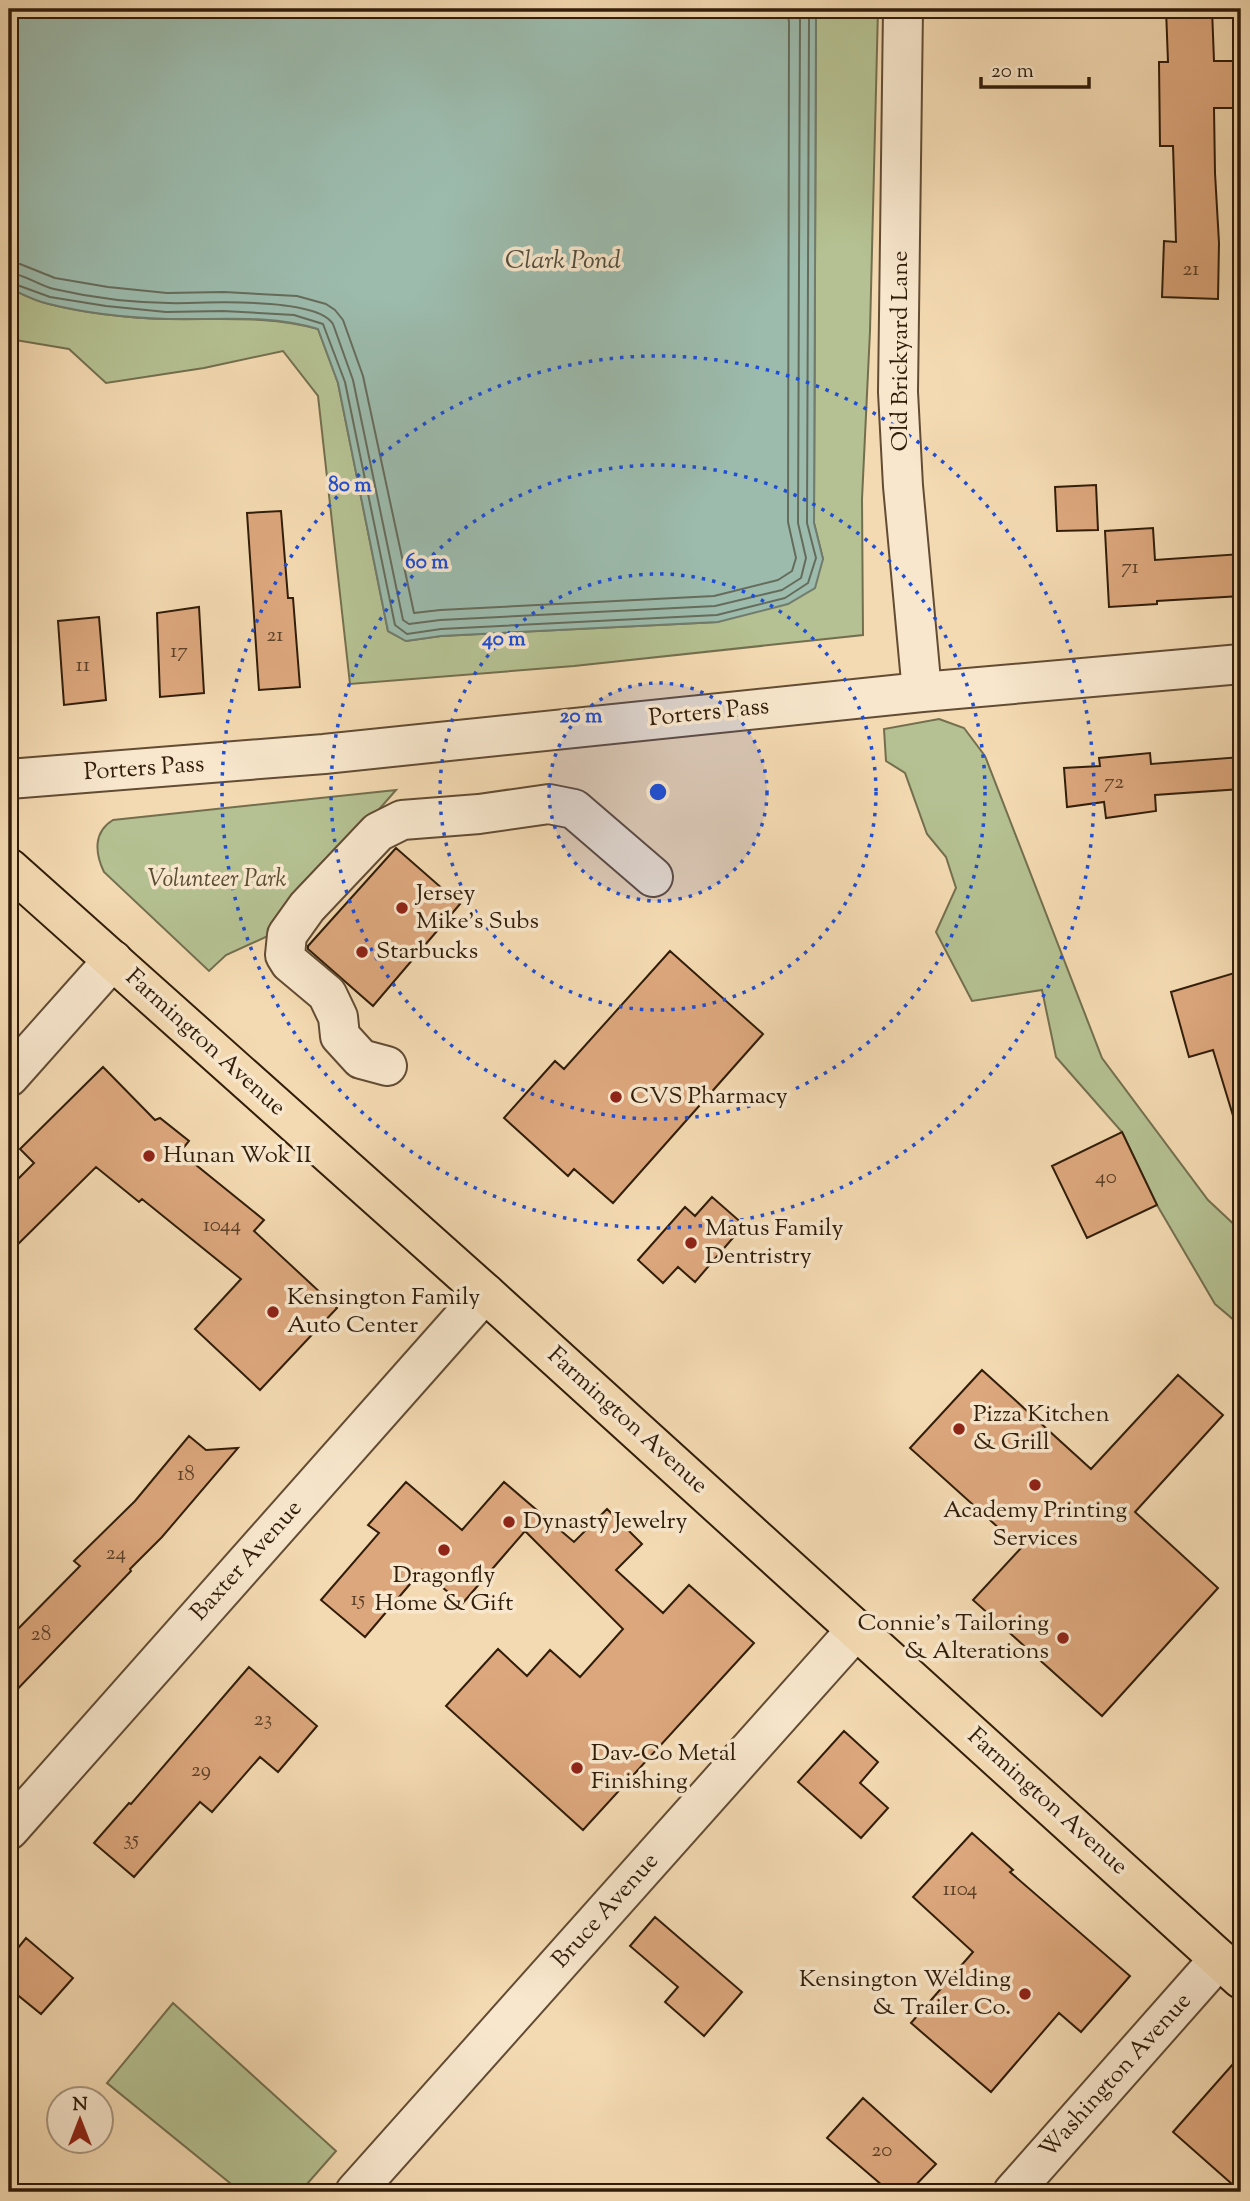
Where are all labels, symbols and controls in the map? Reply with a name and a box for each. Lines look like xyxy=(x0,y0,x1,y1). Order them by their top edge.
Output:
scale bar xyxy=(981,46,1089,90)
text: 20 m xyxy=(991,57,1034,87)
water label: Clark Pond xyxy=(505,243,621,280)
street label: Old Brickyard Lane xyxy=(884,251,918,451)
house number: 21 xyxy=(1183,255,1199,285)
text: 80 m xyxy=(328,471,372,501)
text: 60 m xyxy=(405,548,449,578)
house number: 71 xyxy=(1121,553,1139,583)
house number: 21 xyxy=(267,621,283,651)
text: 40 m xyxy=(481,625,526,655)
house number: 17 xyxy=(170,637,188,667)
house number: 11 xyxy=(76,651,90,681)
street label: Porters Pass xyxy=(647,690,771,736)
text: 20 m xyxy=(560,702,603,732)
street label: Porters Pass xyxy=(83,748,205,790)
house number: 72 xyxy=(1104,768,1124,798)
centre of rings xyxy=(646,780,670,804)
park label: Volunteer Park xyxy=(148,863,287,897)
place label: Jersey Mike's Subs xyxy=(414,877,539,939)
marker: Jersey Mike's Subs xyxy=(394,900,410,916)
place label: Starbucks xyxy=(376,935,478,969)
marker: Starbucks xyxy=(354,944,370,960)
street label: Farmington Avenue xyxy=(117,962,293,1124)
place label: CVS Pharmacy xyxy=(630,1080,788,1114)
marker: CVS Pharmacy xyxy=(608,1089,624,1105)
place label: Hunan Wok II xyxy=(163,1139,312,1173)
marker: Hunan Wok II xyxy=(141,1148,157,1164)
house number: 40 xyxy=(1095,1163,1117,1193)
house number: 1044 xyxy=(203,1211,241,1241)
place label: Matus Family Dentristry xyxy=(705,1212,844,1274)
marker: Matus Family Dentristry xyxy=(683,1235,699,1251)
place label: Kensington Family Auto Center xyxy=(287,1281,480,1343)
marker: Kensington Family Auto Center xyxy=(265,1304,281,1320)
street label: Farmington Avenue xyxy=(539,1340,715,1502)
place label: Pizza Kitchen & Grill xyxy=(973,1398,1110,1460)
marker: Pizza Kitchen & Grill xyxy=(951,1421,967,1437)
house number: 18 xyxy=(177,1460,195,1490)
marker: Academy Printing Services xyxy=(1027,1477,1043,1493)
street label: Baxter Avenue xyxy=(183,1493,311,1629)
place label: Academy Printing Services xyxy=(943,1494,1127,1556)
place label: Dynasty Jewelry xyxy=(523,1505,687,1539)
marker: Dynasty Jewelry xyxy=(501,1514,517,1530)
house number: 24 xyxy=(106,1539,126,1569)
marker: Dragonfly Home & Gift xyxy=(436,1542,452,1558)
place label: Dragonfly Home & Gift xyxy=(375,1559,513,1621)
house number: 15 xyxy=(351,1585,365,1615)
place label: Connie's Tailoring & Alterations xyxy=(857,1607,1049,1669)
house number: 28 xyxy=(31,1620,51,1650)
marker: Connie's Tailoring & Alterations xyxy=(1055,1630,1071,1646)
house number: 23 xyxy=(254,1705,272,1735)
street label: Farmington Avenue xyxy=(959,1721,1135,1883)
place label: Dav-Co Metal Finishing xyxy=(591,1737,737,1799)
house number: 29 xyxy=(191,1756,211,1786)
marker: Dav-Co Metal Finishing xyxy=(569,1760,585,1776)
house number: 35 xyxy=(123,1825,139,1855)
street label: Bruce Avenue xyxy=(545,1846,667,1976)
house number: 1104 xyxy=(943,1875,977,1905)
place label: Kensington Welding & Trailer Co. xyxy=(799,1963,1011,2025)
street label: Washington Avenue xyxy=(1032,1985,1200,2167)
marker: Kensington Welding & Trailer Co. xyxy=(1017,1986,1033,2002)
north arrow xyxy=(46,2086,116,2156)
text: N xyxy=(72,2092,88,2119)
house number: 20 xyxy=(872,2136,892,2166)

